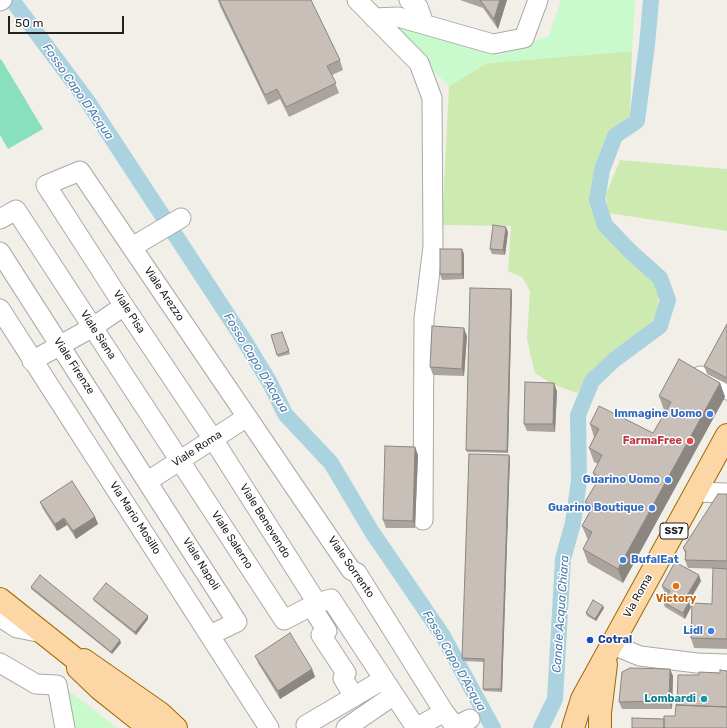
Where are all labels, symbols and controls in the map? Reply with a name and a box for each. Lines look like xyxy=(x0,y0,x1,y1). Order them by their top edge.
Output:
scale bar xyxy=(10,8,126,34)
text: 50 m xyxy=(15,16,43,30)
water label: Fosso Capo D'Acqua xyxy=(39,41,117,143)
street label: Viale Arezzo xyxy=(141,264,187,324)
street label: Viale Pisa xyxy=(110,288,148,336)
street label: Viale Siena xyxy=(77,308,119,362)
water label: Fosso Capo D'Acqua xyxy=(221,311,291,415)
street label: Viale Firenze xyxy=(51,335,97,397)
place label: Immagine Uomo xyxy=(614,407,702,421)
marker: Immagine Uomo xyxy=(705,409,715,419)
street label: Viale Roma xyxy=(170,428,224,470)
place label: FarmaFree xyxy=(623,434,682,448)
marker: FarmaFree xyxy=(685,436,695,446)
place label: Guarino Uomo xyxy=(583,473,660,487)
marker: Guarino Uomo xyxy=(663,475,673,485)
street label: Via Mario Mosillo xyxy=(107,479,163,557)
street label: Viale Benevendo xyxy=(237,481,293,561)
place label: Guarino Boutique xyxy=(548,501,644,515)
marker: Guarino Boutique xyxy=(647,503,657,513)
street label: Viale Salerno xyxy=(208,509,256,571)
road number: SS7 xyxy=(660,523,688,539)
street label: Viale Sorrento xyxy=(325,534,377,600)
street label: Viale Napoli xyxy=(180,535,222,593)
place label: BufalEat xyxy=(631,553,679,567)
water label: Canale Acqua Chiara xyxy=(550,555,572,673)
marker: BufalEat xyxy=(618,555,628,565)
street label: Via Roma xyxy=(621,572,655,620)
marker: Victory xyxy=(671,581,681,591)
place label: Victory xyxy=(656,592,696,606)
water label: Fosso Capo D'Acqua xyxy=(419,608,489,714)
place label: Lidl xyxy=(683,624,703,638)
marker: Lidl xyxy=(706,626,716,636)
place label: Cotral xyxy=(598,633,632,647)
marker: Cotral xyxy=(585,635,595,645)
place label: Lombardi xyxy=(644,692,696,706)
marker: Lombardi xyxy=(699,694,709,704)

